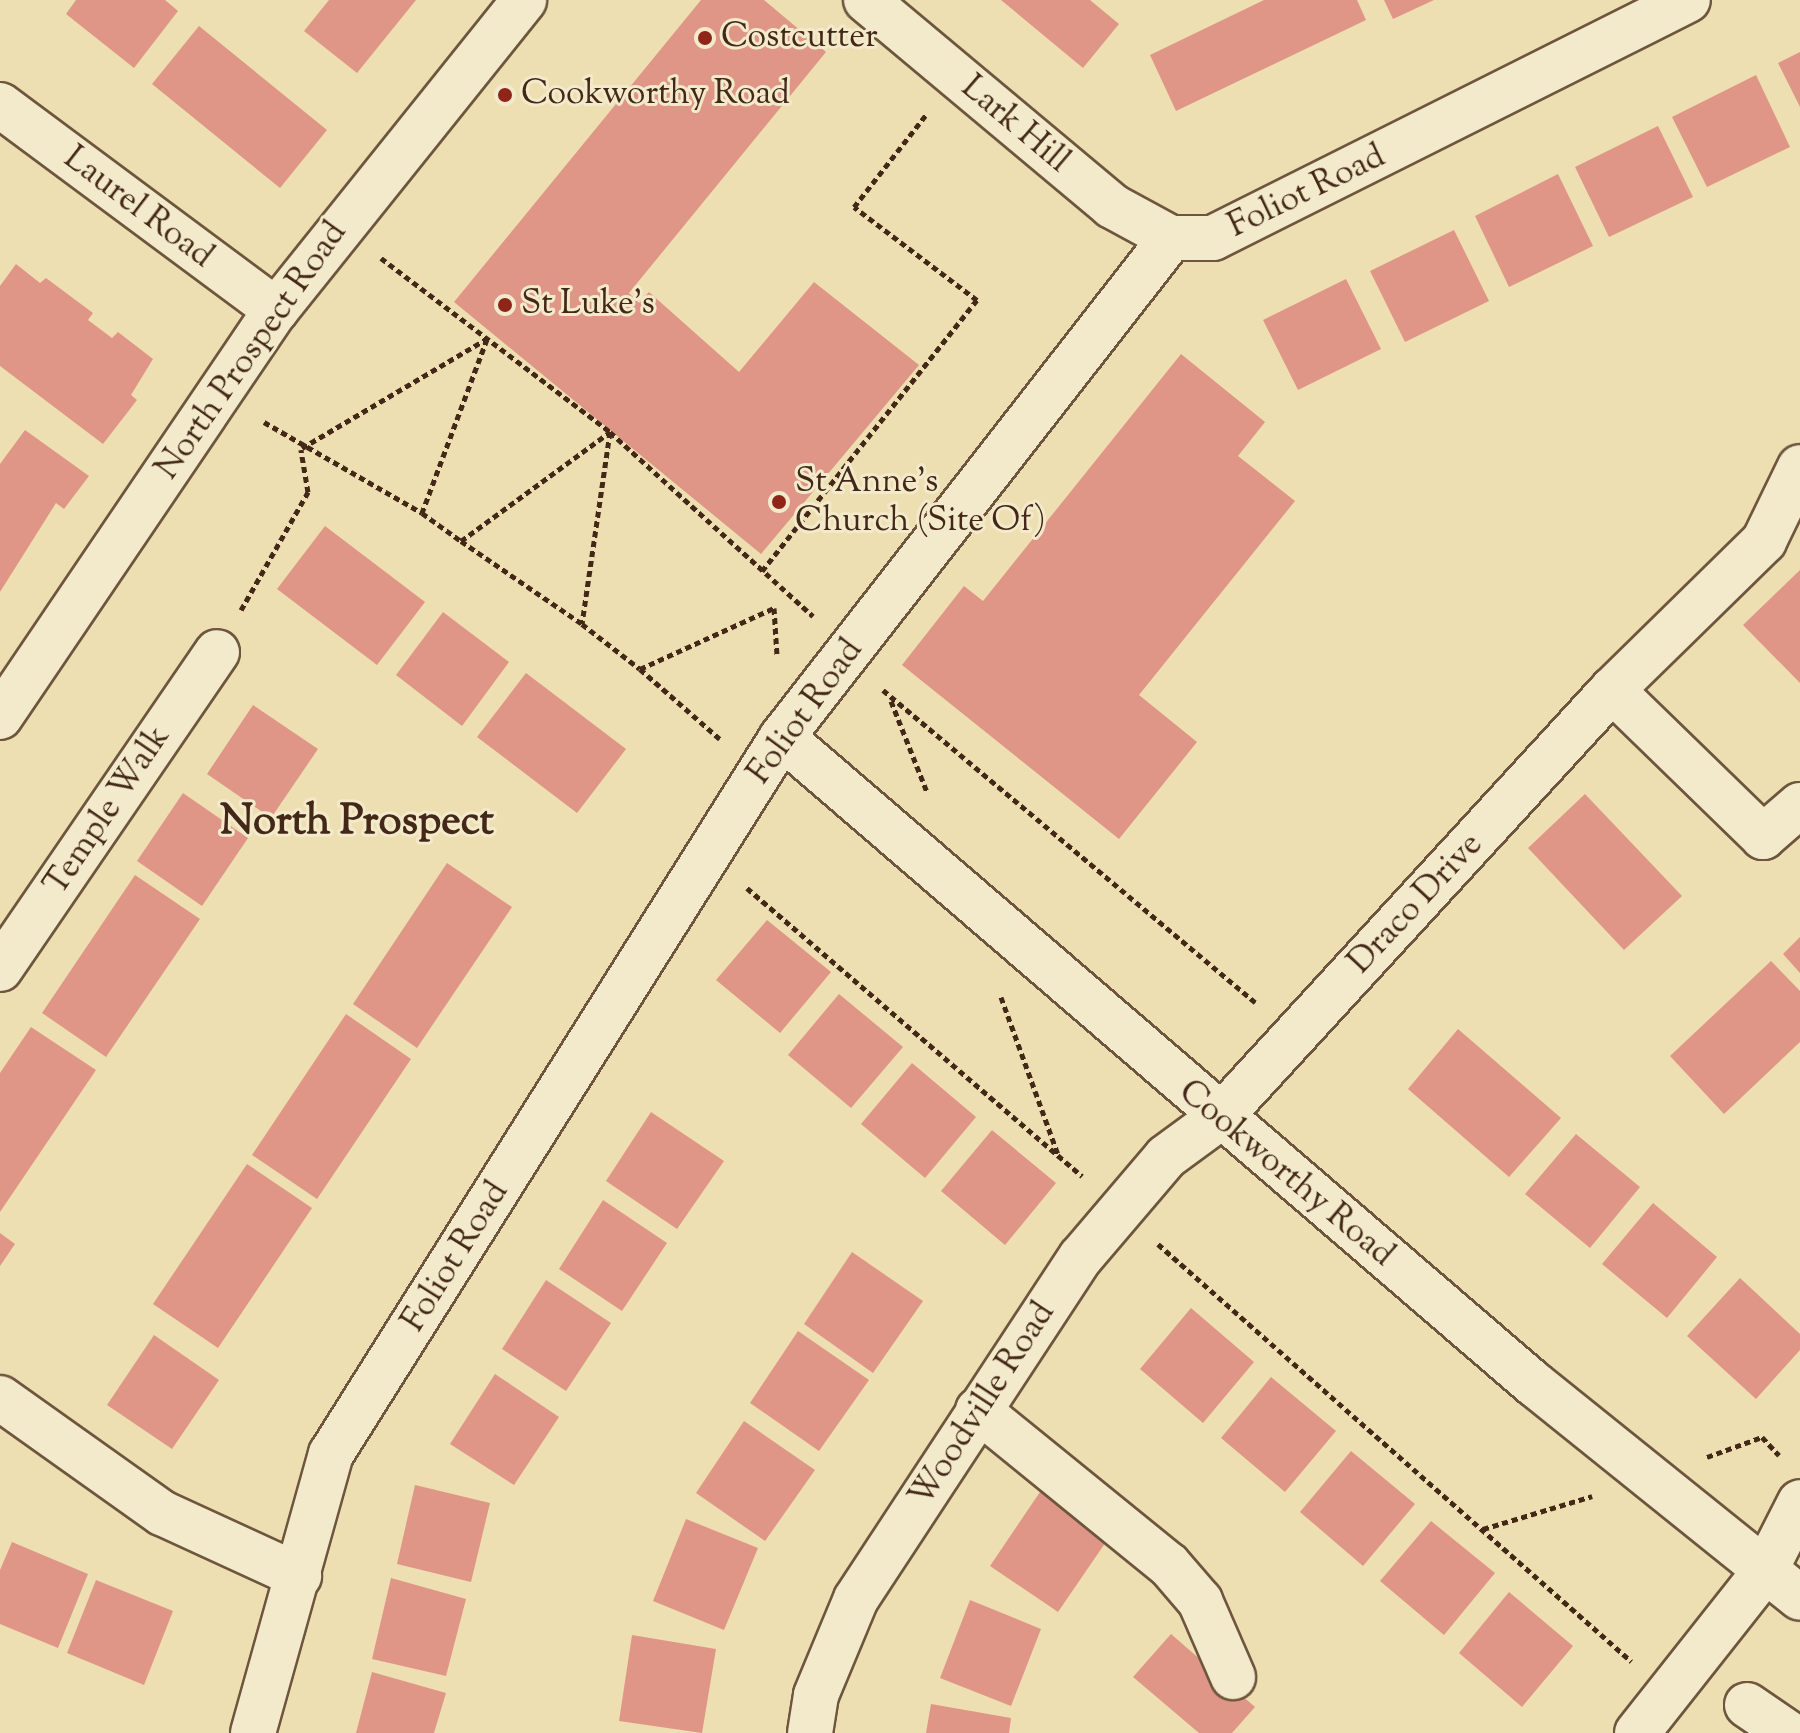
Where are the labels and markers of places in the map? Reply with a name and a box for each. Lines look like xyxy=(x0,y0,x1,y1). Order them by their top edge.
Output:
place label: Costcutter xyxy=(721,18,878,58)
marker: Costcutter xyxy=(696,29,714,47)
place label: Cookworthy Road xyxy=(521,75,790,115)
marker: Cookworthy Road xyxy=(496,86,514,104)
place label: St Luke's xyxy=(521,285,655,325)
marker: St Luke's xyxy=(496,296,514,314)
place label: St Anne's Church (Site Of) xyxy=(795,462,1046,542)
marker: St Anne's Church (Site Of) xyxy=(770,493,788,511)

